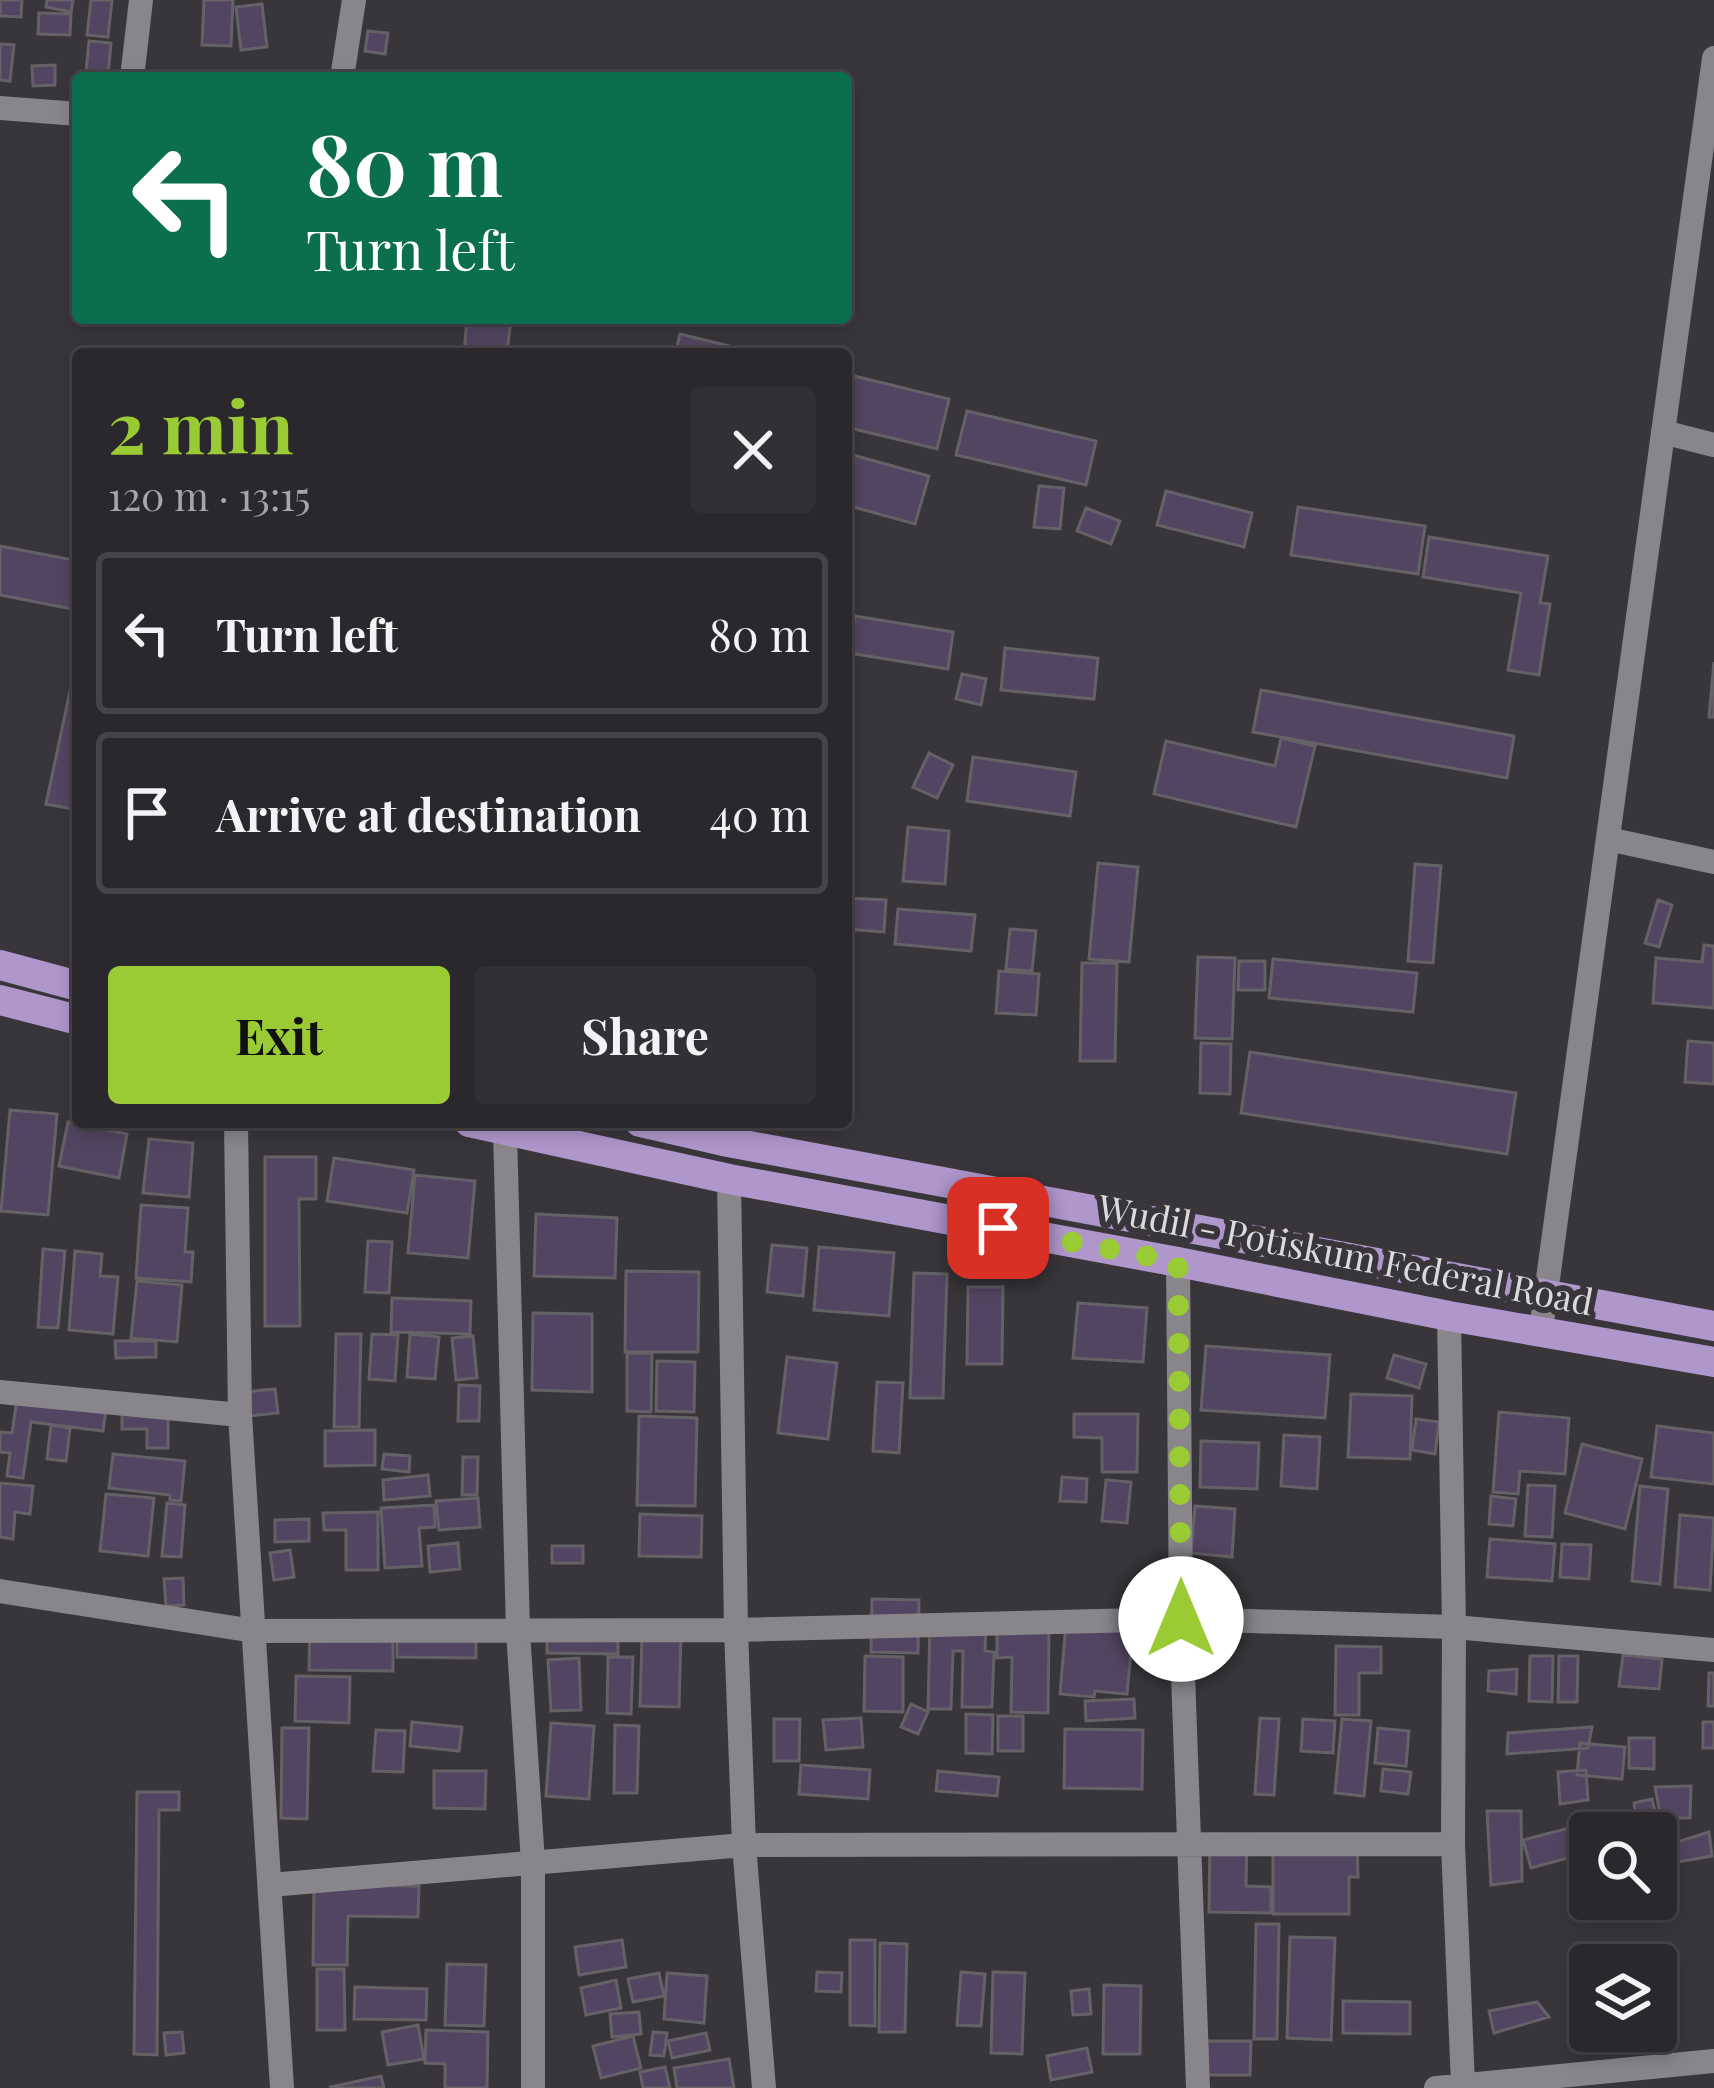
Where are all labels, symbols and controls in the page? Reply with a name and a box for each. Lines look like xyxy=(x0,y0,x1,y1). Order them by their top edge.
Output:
text: 80 m xyxy=(306,106,503,218)
icon: left xyxy=(108,120,264,276)
text: Turn left xyxy=(306,213,515,285)
text: 2 min xyxy=(108,376,294,472)
button: close xyxy=(690,387,816,513)
text: 120 m · 13:15 xyxy=(108,469,310,521)
icon: left xyxy=(114,600,180,666)
text: Turn left xyxy=(216,603,398,663)
text: 80 m xyxy=(708,603,810,663)
icon: arrive xyxy=(114,780,180,846)
text: Arrive at destination xyxy=(216,783,641,843)
text: 40 m xyxy=(710,783,810,843)
button: Exit xyxy=(108,966,450,1104)
button: Share xyxy=(474,966,816,1104)
pin xyxy=(947,1177,1049,1279)
street label: Wudil - Potiskum Federal Road xyxy=(1093,1181,1598,1325)
icon: arrive xyxy=(965,1195,1031,1261)
position arrow xyxy=(1118,1556,1244,1682)
map controls xyxy=(1569,1812,1677,2052)
button: search xyxy=(1569,1812,1677,1920)
button: layers xyxy=(1569,1944,1677,2052)

